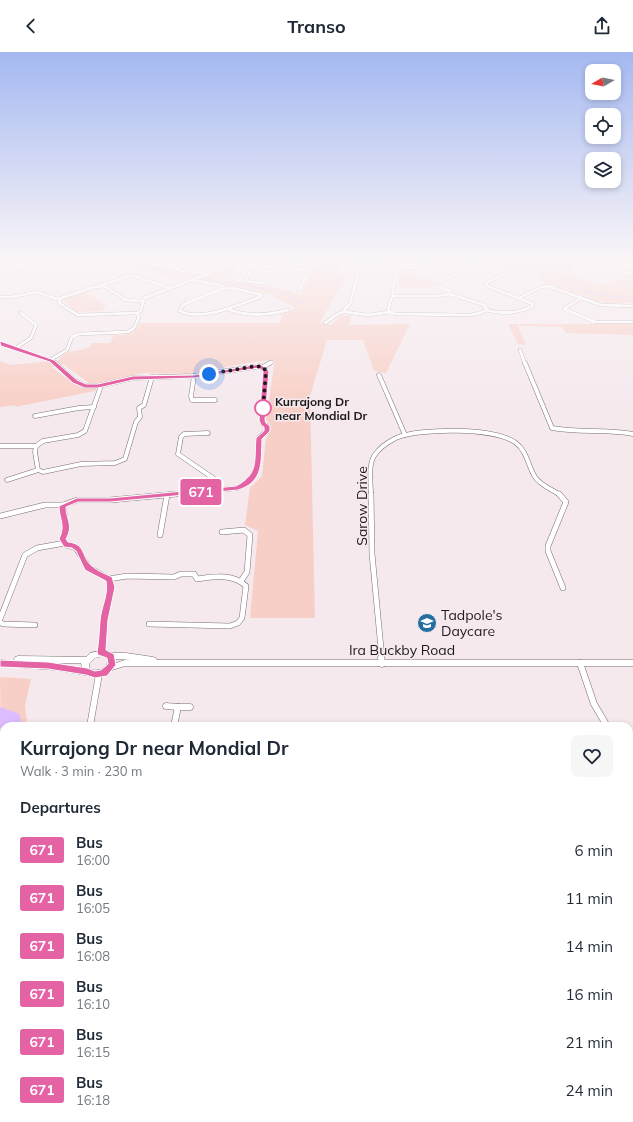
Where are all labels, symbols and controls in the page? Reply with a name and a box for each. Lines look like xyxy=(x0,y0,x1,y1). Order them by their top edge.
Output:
icon: back xyxy=(20,15,42,37)
text: Transo xyxy=(287,15,346,38)
icon: share xyxy=(591,15,613,37)
north arrow xyxy=(585,64,621,100)
map controls xyxy=(585,64,621,188)
button: locate xyxy=(585,108,621,144)
button: layers xyxy=(585,152,621,188)
your location xyxy=(199,364,219,384)
place label: Kurrajong Dr near Mondial Dr xyxy=(275,394,368,423)
marker: Kurrajong Dr near Mondial Dr xyxy=(254,399,272,417)
street label: Sarow Drive xyxy=(353,466,371,546)
line badge: 671 xyxy=(178,479,224,505)
text: 671 xyxy=(188,483,214,501)
place label: Tadpole's Daycare xyxy=(441,606,503,640)
school or university icon: Tadpole's Daycare xyxy=(416,612,438,634)
street label: Ira Buckby Road xyxy=(349,641,455,659)
button: heart xyxy=(571,735,613,777)
text: Kurrajong Dr near Mondial Dr xyxy=(20,736,288,760)
text: Walk · 3 min · 230 m xyxy=(20,763,142,779)
text: Departures xyxy=(20,798,101,817)
text: Bus xyxy=(76,833,103,852)
text: 671 xyxy=(29,841,55,859)
text: 6 min xyxy=(575,841,613,860)
text: 16:00 xyxy=(76,852,110,868)
text: Bus xyxy=(76,881,103,900)
text: 671 xyxy=(29,889,55,907)
text: 11 min xyxy=(566,889,613,908)
text: 16:05 xyxy=(76,900,110,916)
text: Bus xyxy=(76,929,103,948)
text: 671 xyxy=(29,937,55,955)
text: 14 min xyxy=(566,937,613,956)
text: 16:08 xyxy=(76,948,110,964)
text: Bus xyxy=(76,977,103,996)
text: 671 xyxy=(29,985,55,1003)
text: 16 min xyxy=(566,985,613,1004)
text: 16:10 xyxy=(76,996,110,1012)
text: Bus xyxy=(76,1025,103,1044)
text: 671 xyxy=(29,1033,55,1051)
text: 21 min xyxy=(566,1033,613,1052)
text: 16:15 xyxy=(76,1044,110,1060)
text: Bus xyxy=(76,1073,103,1092)
text: 671 xyxy=(29,1081,55,1099)
text: 24 min xyxy=(566,1081,613,1100)
text: 16:18 xyxy=(76,1092,110,1108)

